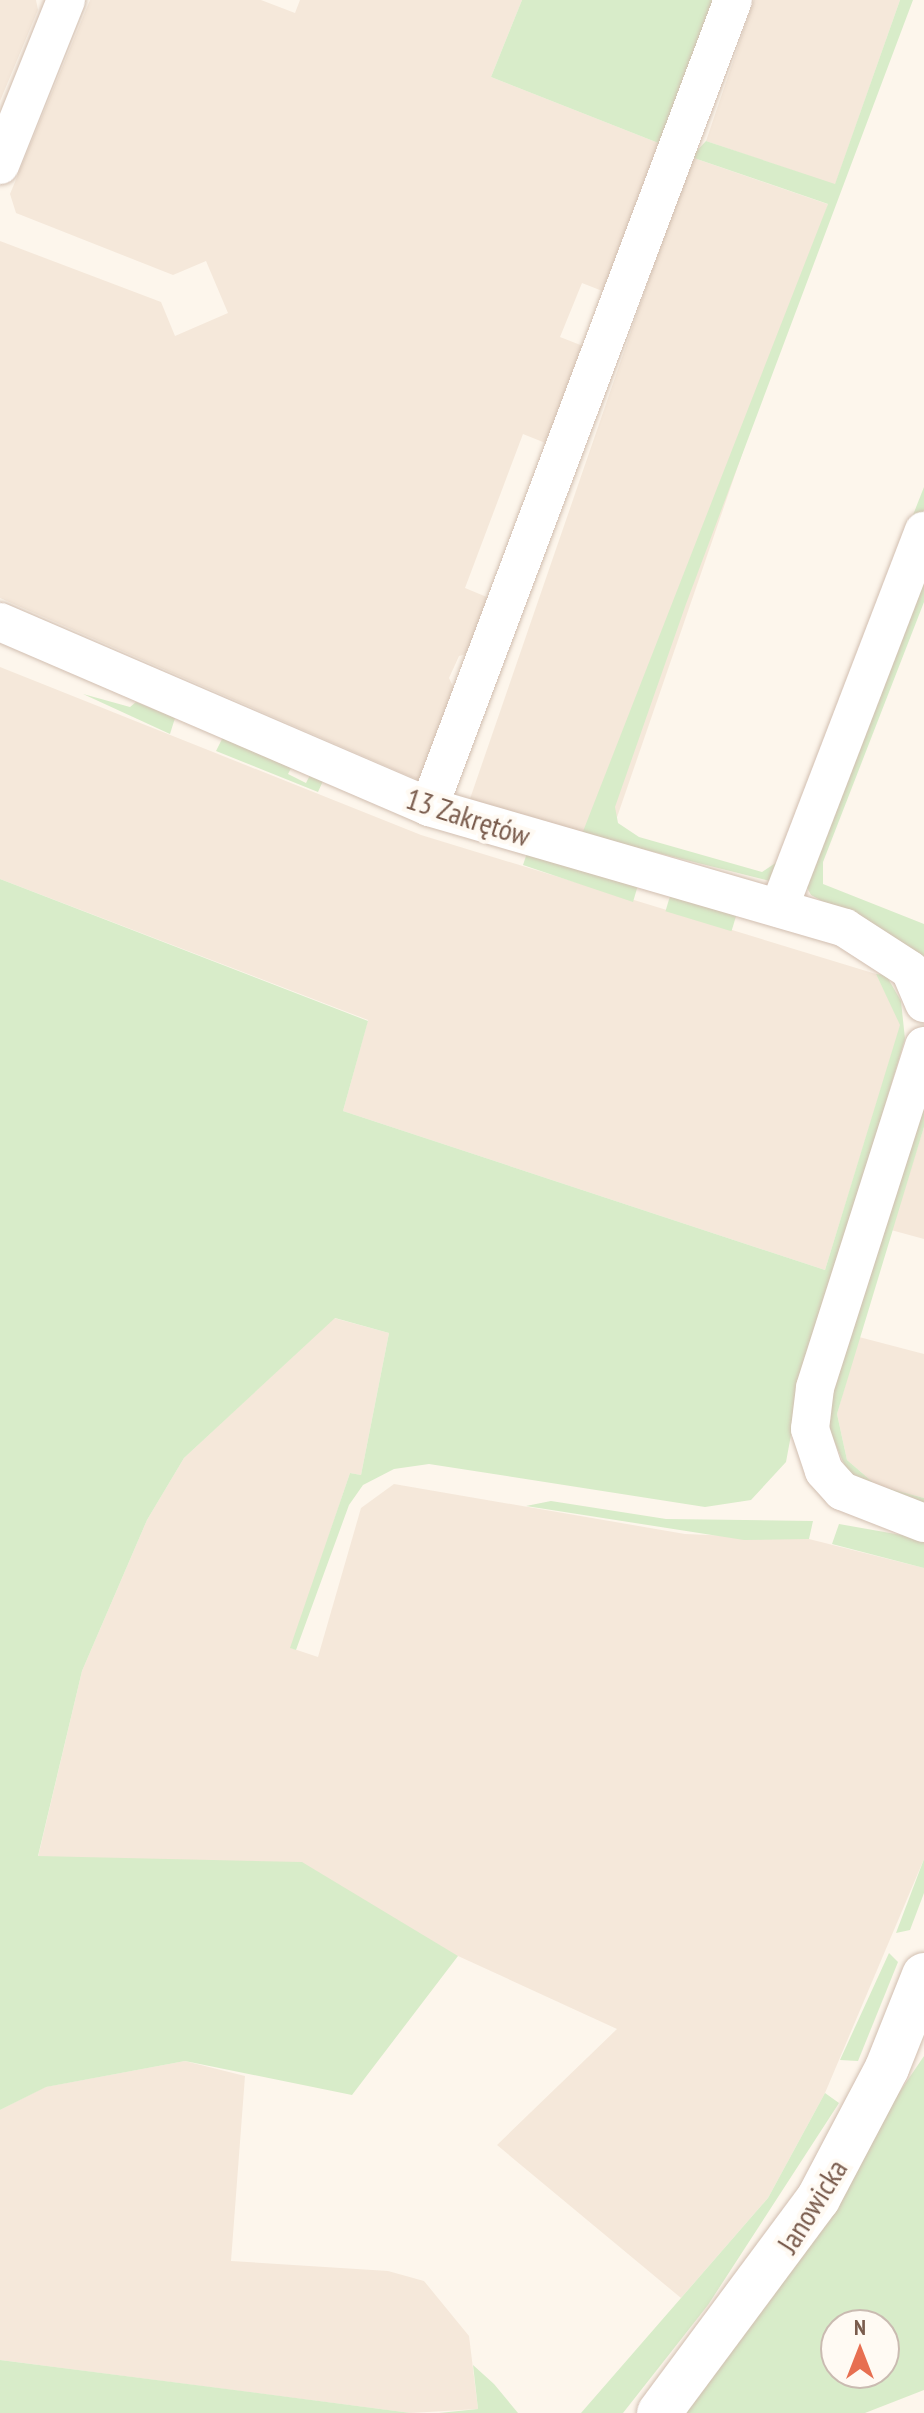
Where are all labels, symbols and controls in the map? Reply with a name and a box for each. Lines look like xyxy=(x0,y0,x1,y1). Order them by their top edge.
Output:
street label: 13 Zakrętów xyxy=(401,780,535,854)
street label: Janowicka xyxy=(769,2153,855,2259)
north arrow xyxy=(820,2309,900,2389)
text: N xyxy=(854,2313,866,2341)

